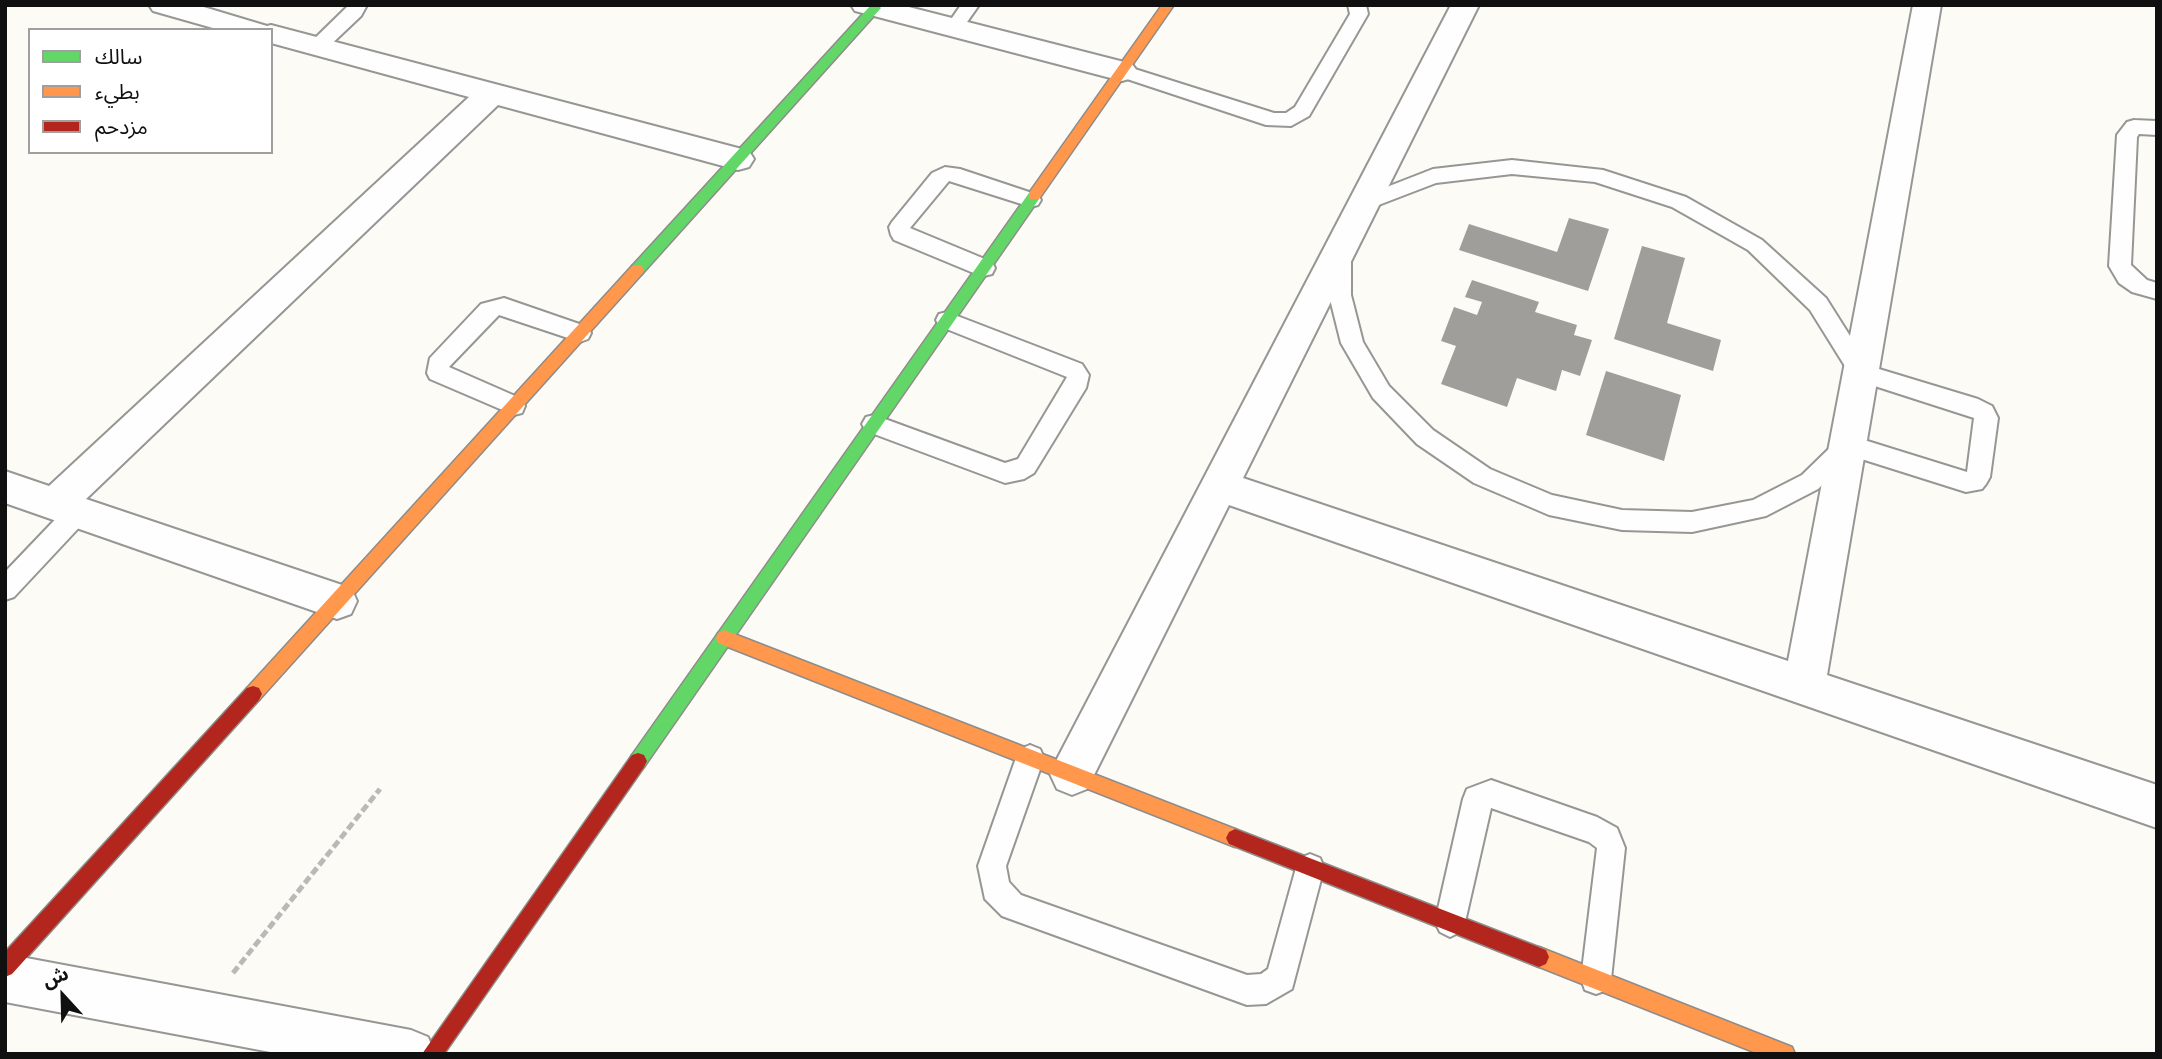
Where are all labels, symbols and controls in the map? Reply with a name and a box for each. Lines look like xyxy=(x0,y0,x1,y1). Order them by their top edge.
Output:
legend xyxy=(28,28,273,154)
text: سالك xyxy=(95,42,142,70)
text: بطيء xyxy=(95,77,140,105)
text: مزدحم xyxy=(95,112,148,140)
text: ش xyxy=(38,960,72,993)
north arrow xyxy=(28,961,98,1031)

